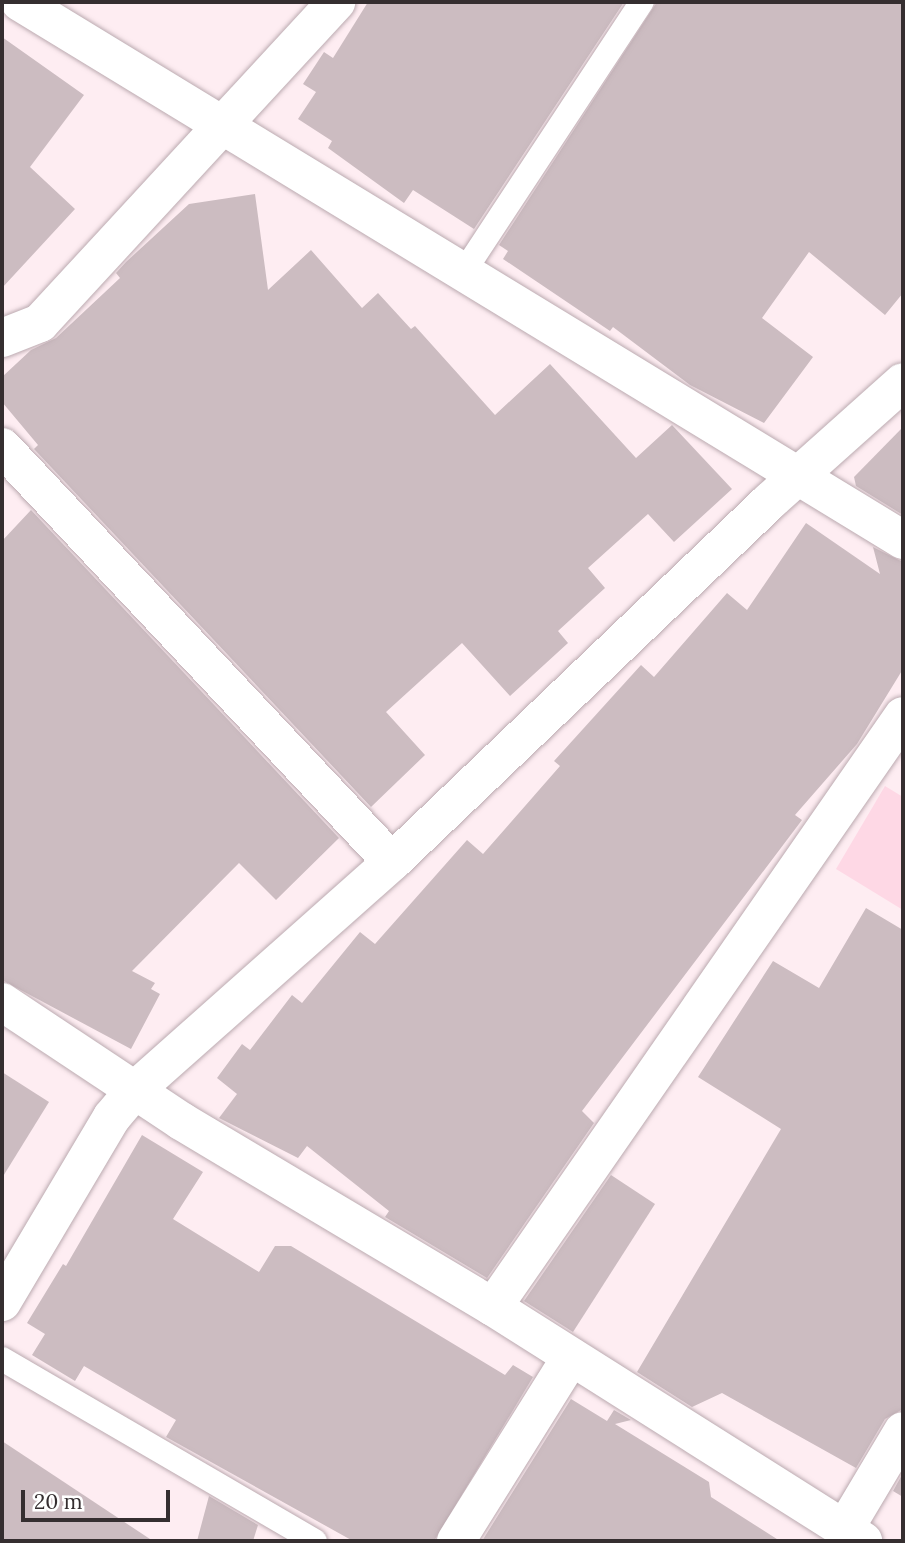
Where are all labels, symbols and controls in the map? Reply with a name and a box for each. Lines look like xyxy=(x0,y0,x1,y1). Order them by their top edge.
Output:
scale bar xyxy=(24,1476,173,1520)
text: 20 m xyxy=(34,1488,83,1515)

